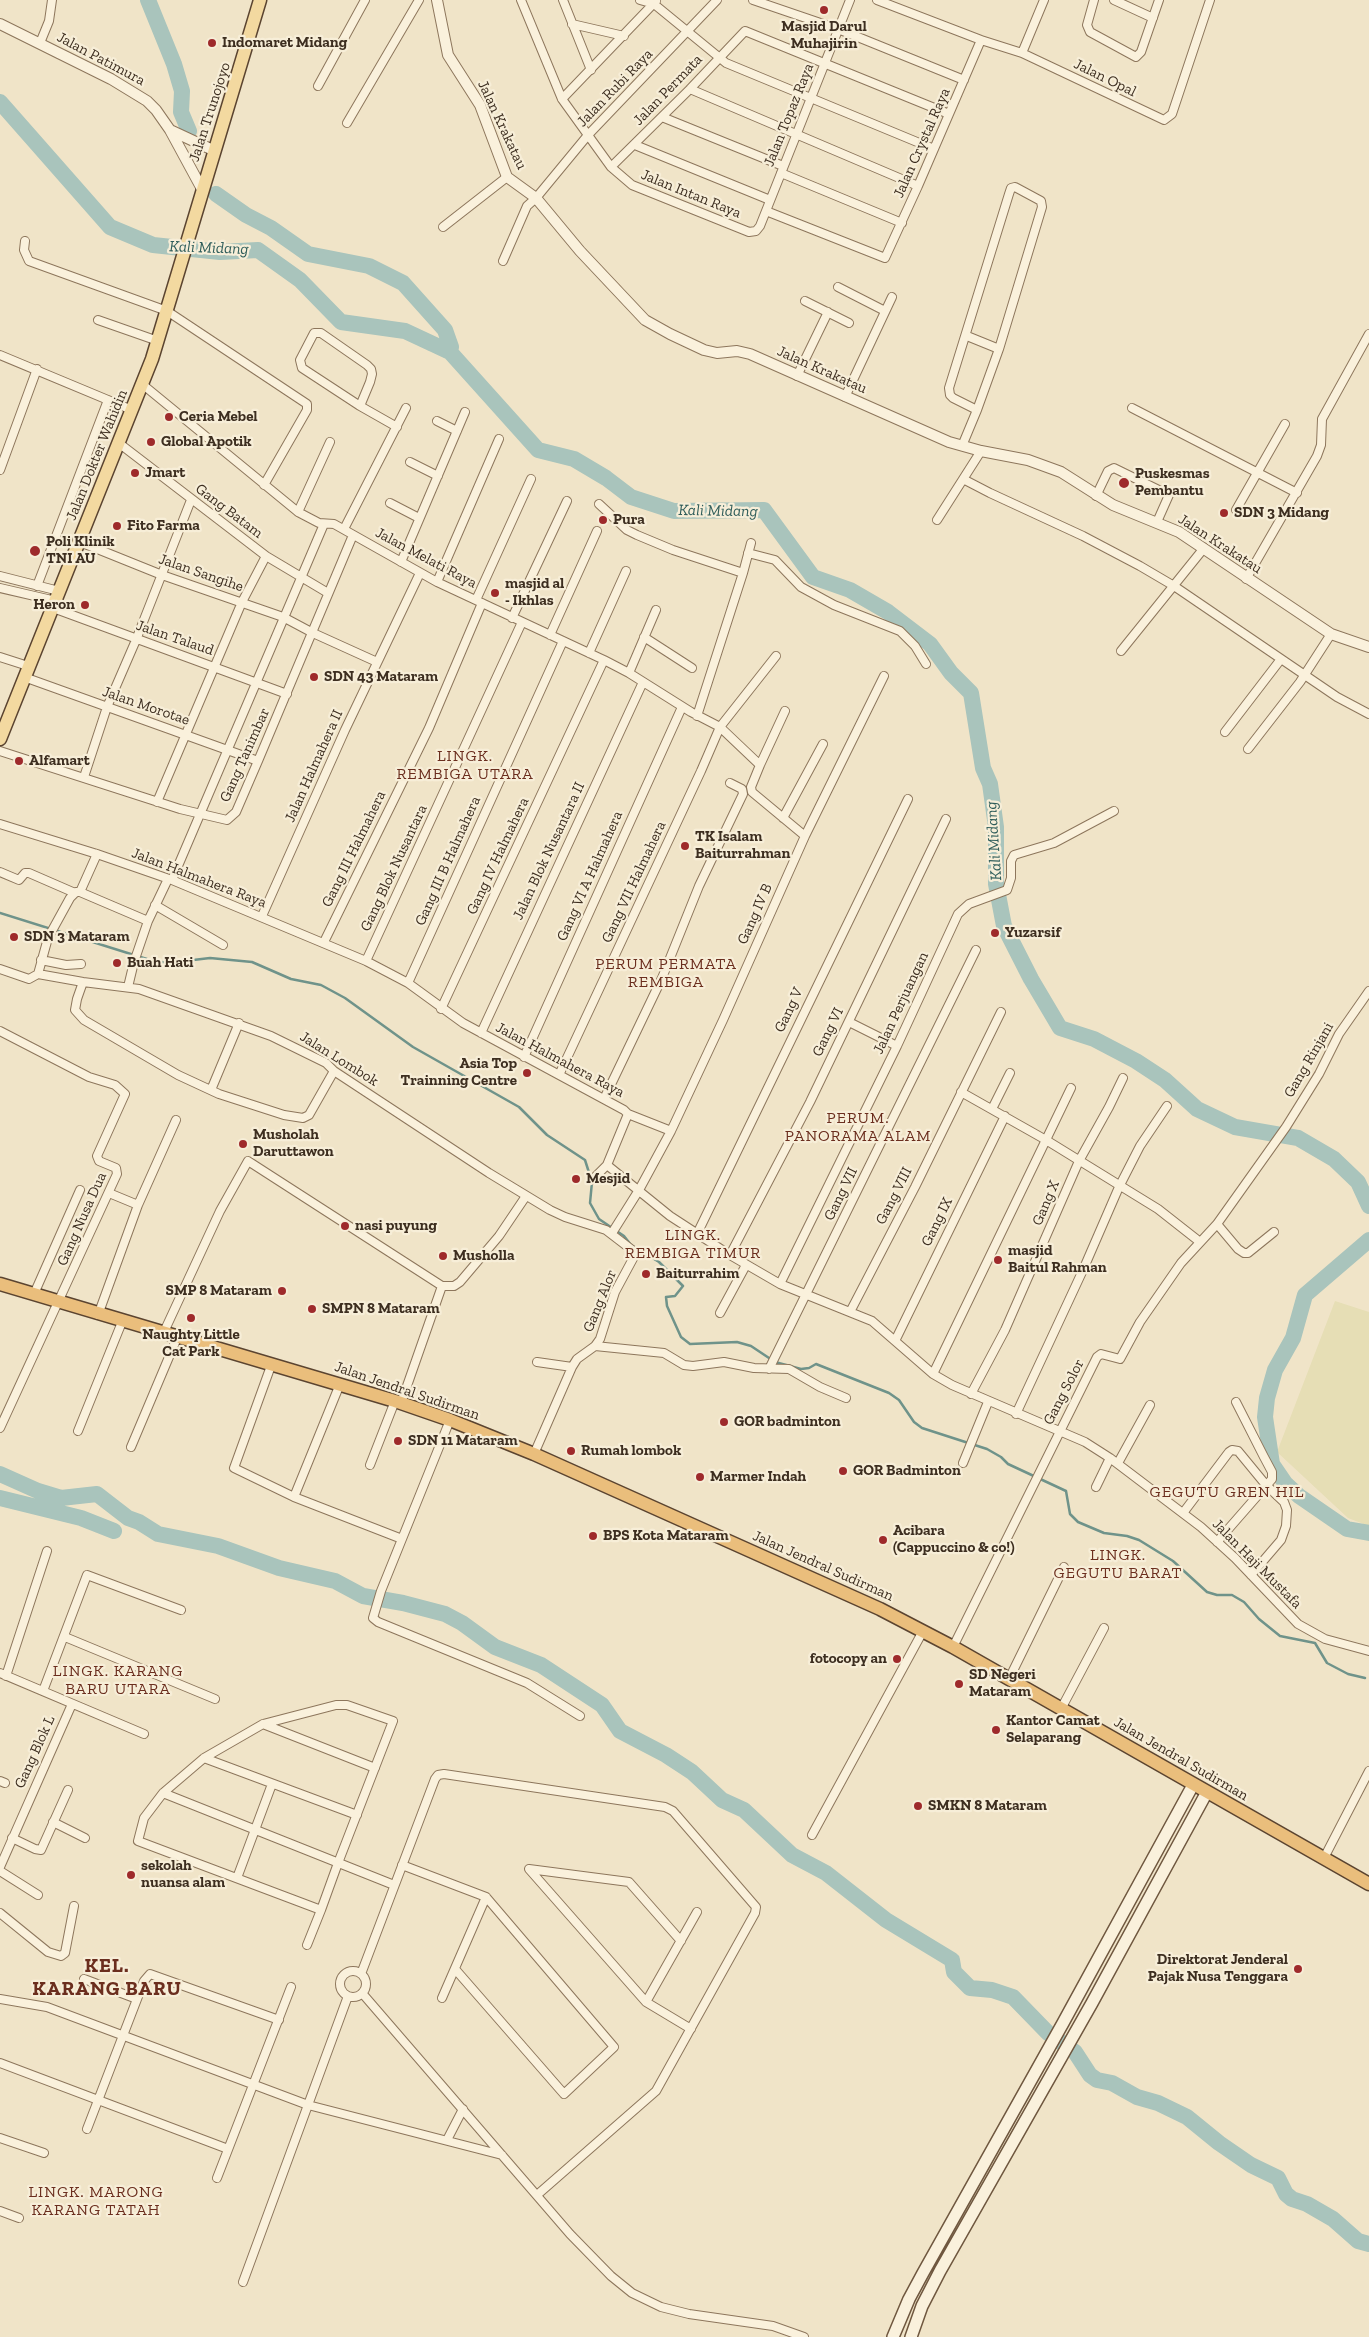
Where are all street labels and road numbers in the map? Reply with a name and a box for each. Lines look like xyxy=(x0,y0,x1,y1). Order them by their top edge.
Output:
street label: Jalan Patimura xyxy=(54,28,148,90)
street label: Jalan Rubi Raya xyxy=(573,45,657,131)
street label: Jalan Permata xyxy=(630,51,706,129)
street label: Jalan Opal xyxy=(1071,55,1139,101)
street label: Jalan Trunojoyo xyxy=(185,60,235,164)
street label: Jalan Topaz Raya xyxy=(760,61,818,169)
street label: Jalan Krakatau xyxy=(473,78,531,172)
street label: Jalan Crystal Raya xyxy=(890,85,954,201)
street label: Jalan Intan Raya xyxy=(638,166,744,222)
street label: Jalan Krakatau xyxy=(774,342,870,398)
street label: Jalan Dokter Wahidin xyxy=(63,387,131,523)
street label: Gang Batam xyxy=(192,480,266,542)
street label: Jalan Krakatau xyxy=(1175,510,1265,578)
street label: Jalan Melati Raya xyxy=(372,524,480,592)
street label: Jalan Sangihe xyxy=(156,550,246,596)
street label: Jalan Talaud xyxy=(134,616,216,660)
street label: Jalan Morotae xyxy=(100,683,192,729)
street label: Gang Tanimbar xyxy=(216,705,274,805)
street label: Jalan Halmahera II xyxy=(281,707,347,825)
street label: Jalan Blok Nusantara II xyxy=(509,779,589,923)
street label: Gang III Halmahera xyxy=(318,788,390,910)
street label: Gang III B Halmahera xyxy=(411,793,485,929)
street label: Gang IV Halmahera xyxy=(463,794,533,918)
street label: Gang Blok Nusantara xyxy=(357,802,431,934)
street label: Gang VI A Halmahera xyxy=(553,808,627,944)
street label: Gang VII Halmahera xyxy=(598,818,670,946)
street label: Jalan Halmahera Raya xyxy=(129,844,269,912)
street label: Gang IV B xyxy=(734,881,776,947)
street label: Jalan Perjuangan xyxy=(869,949,933,1057)
street label: Gang V xyxy=(771,985,807,1035)
street label: Gang VI xyxy=(808,1005,848,1059)
street label: Jalan Halmahera Raya xyxy=(493,1018,627,1102)
street label: Gang Rinjani xyxy=(1280,1019,1338,1101)
street label: Jalan Lombok xyxy=(296,1028,382,1090)
street label: Gang VII xyxy=(820,1164,862,1224)
street label: Gang VIII xyxy=(872,1164,916,1228)
street label: Gang Nusa Dua xyxy=(53,1169,111,1269)
street label: Gang X xyxy=(1028,1178,1064,1228)
street label: Gang IX xyxy=(917,1195,957,1249)
street label: Gang Alor xyxy=(579,1267,621,1335)
street label: Gang Solor xyxy=(1040,1356,1088,1428)
street label: Jalan Jendral Sudirman xyxy=(332,1358,482,1424)
street label: Jalan Haji Mustafa xyxy=(1208,1515,1306,1613)
street label: Jalan Jendral Sudirman xyxy=(750,1527,896,1605)
street label: Gang Blok L xyxy=(11,1713,59,1791)
street label: Jalan Jendral Sudirman xyxy=(1111,1713,1251,1805)

